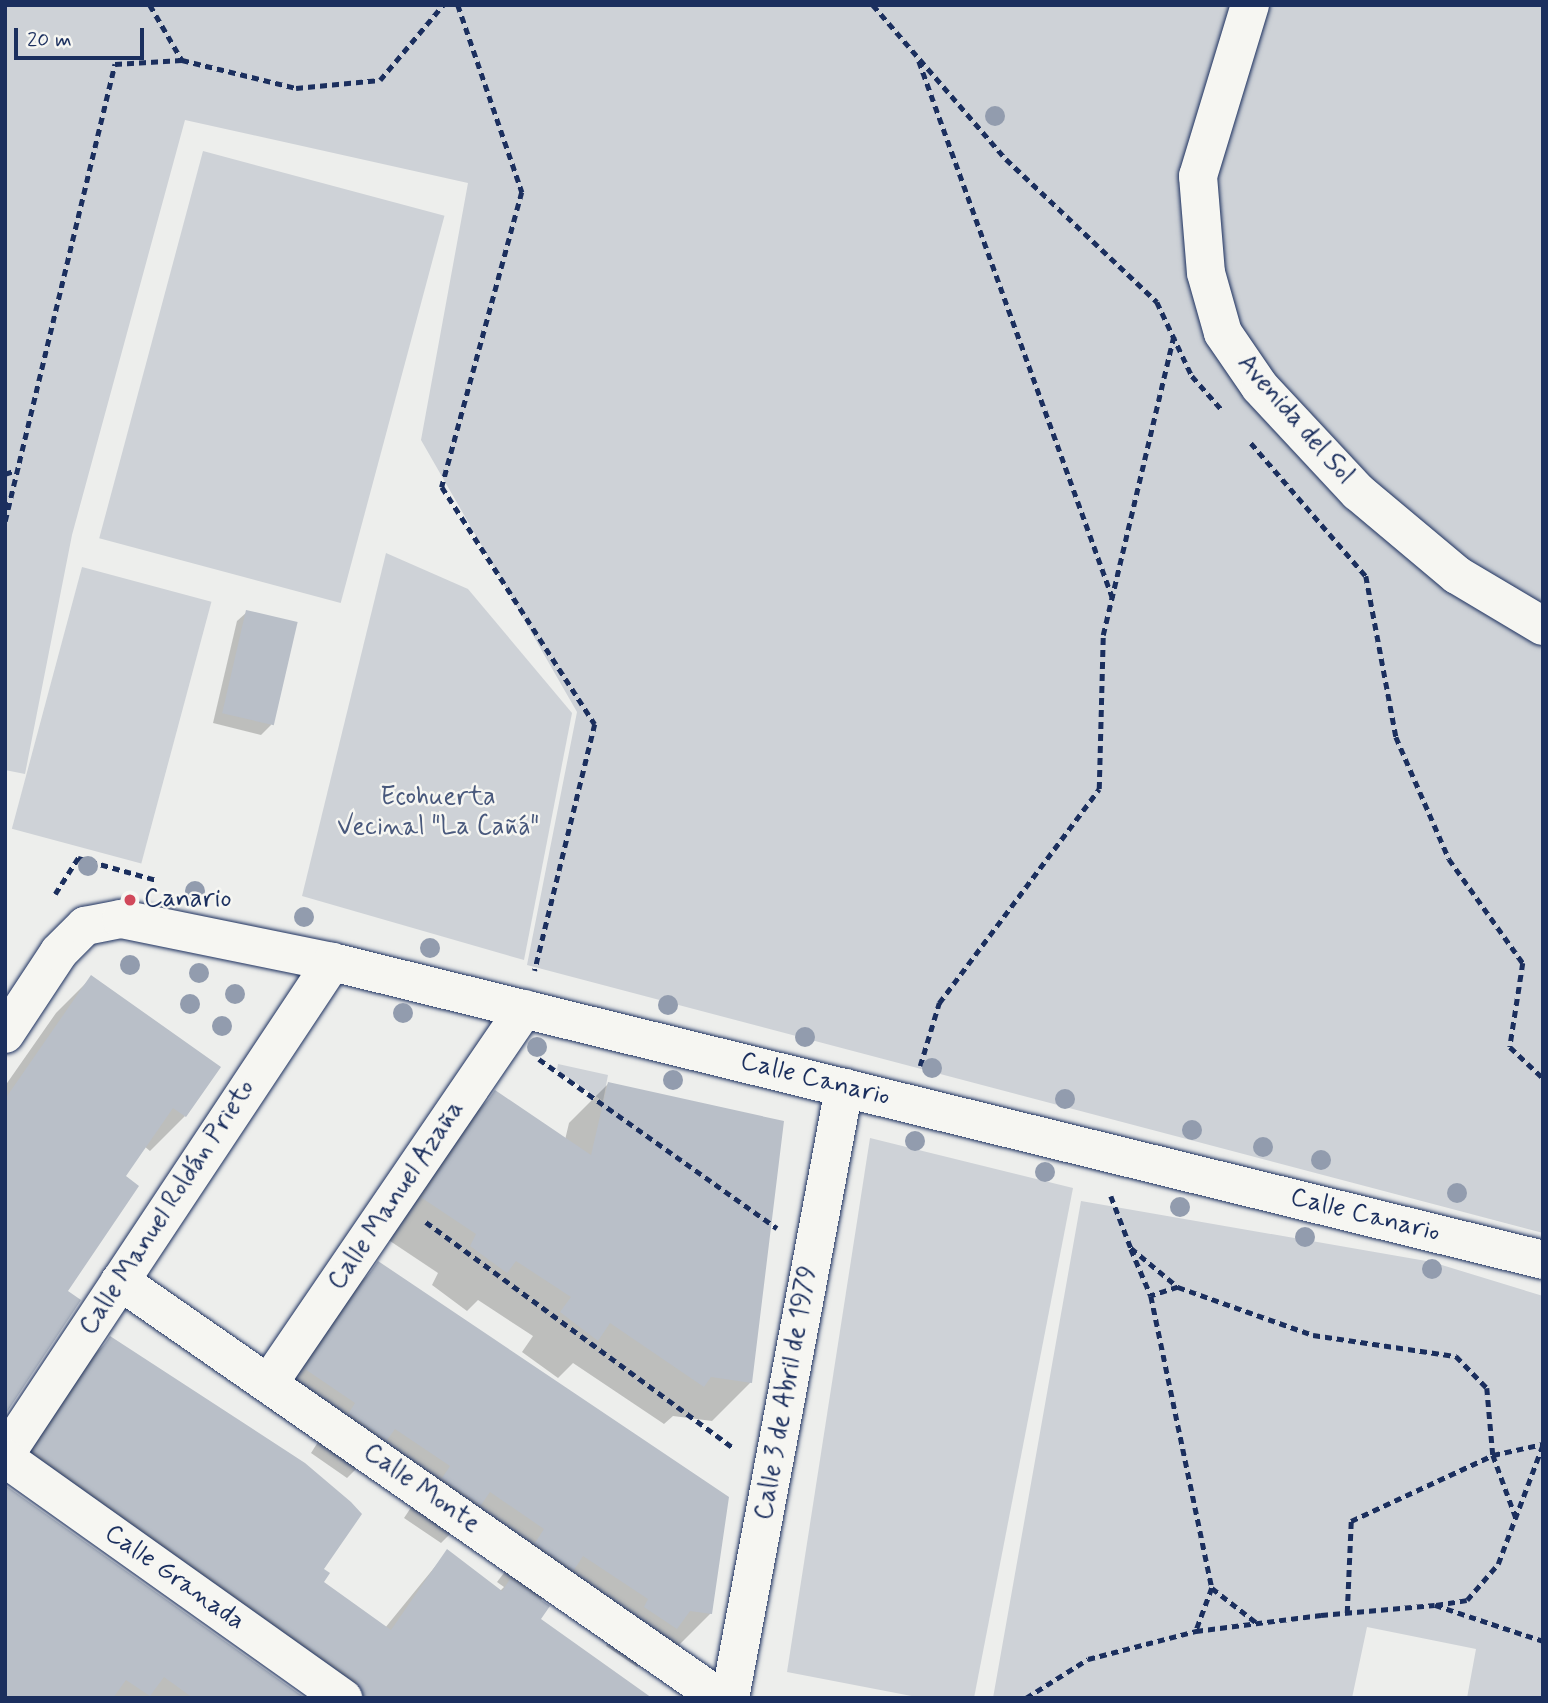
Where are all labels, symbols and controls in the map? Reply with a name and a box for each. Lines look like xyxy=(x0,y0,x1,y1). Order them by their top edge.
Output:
scale bar xyxy=(18,14,147,58)
text: 20 m xyxy=(27,26,72,54)
street label: Avenida del Sol xyxy=(1229,348,1361,492)
park label: Ecohuerta Vecinal "La Cañá" xyxy=(335,782,541,844)
place label: Canario xyxy=(144,884,232,916)
marker: Canario xyxy=(122,892,138,908)
street label: Calle Canario xyxy=(738,1047,892,1113)
street label: Calle Manuel Roldán Prieto xyxy=(76,1078,260,1338)
street label: Calle Manuel Azaña xyxy=(323,1097,471,1295)
street label: Calle Canario xyxy=(1288,1183,1442,1249)
street label: Calle 3 de Abril de 1979 xyxy=(749,1263,825,1523)
street label: Calle Monte xyxy=(357,1437,485,1541)
street label: Calle Granada xyxy=(98,1518,250,1638)

